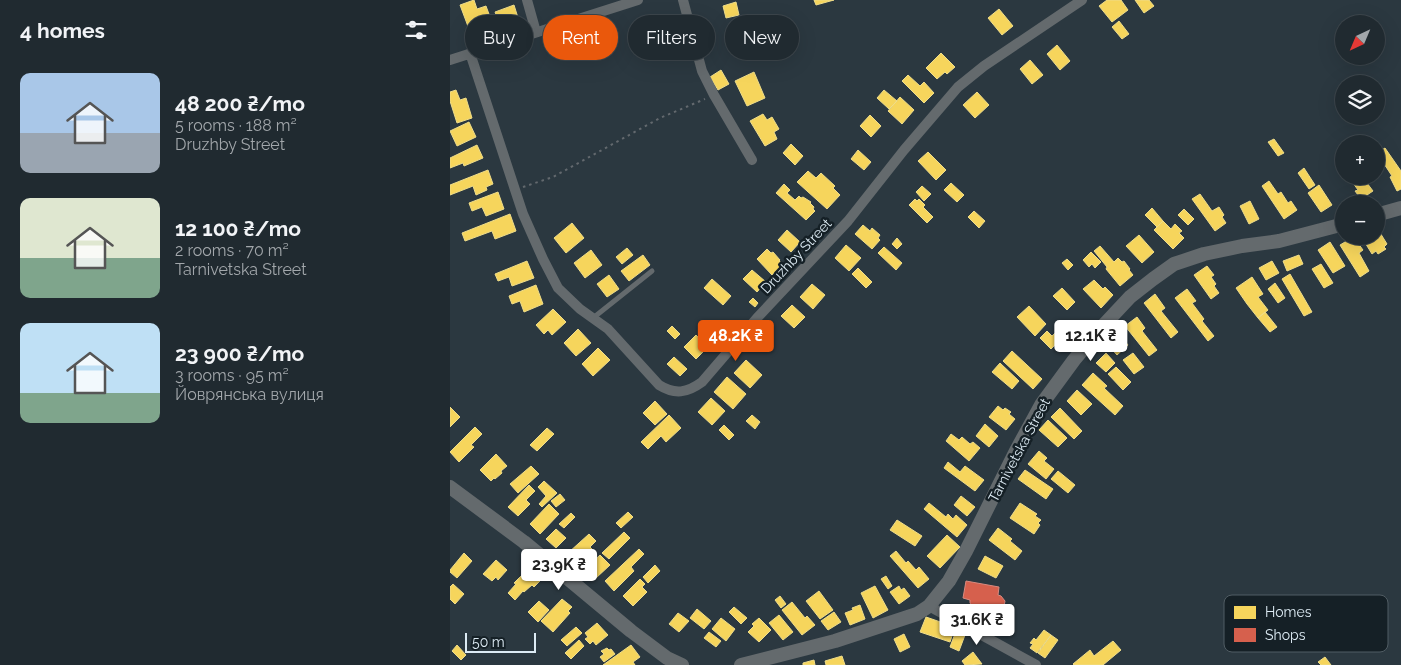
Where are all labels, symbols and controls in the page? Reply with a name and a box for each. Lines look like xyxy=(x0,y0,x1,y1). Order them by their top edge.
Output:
chip: Buy xyxy=(465,15,533,60)
chip: Rent xyxy=(543,15,618,60)
chip: Filters xyxy=(628,15,715,60)
chip: New xyxy=(725,15,799,60)
north arrow xyxy=(1335,15,1385,65)
map controls xyxy=(1335,15,1385,245)
icon: filters xyxy=(402,16,430,44)
text: 4 homes xyxy=(20,18,105,43)
button: layers xyxy=(1335,75,1385,125)
text: 48 200 ₴/mo xyxy=(175,91,305,116)
icon: home xyxy=(60,93,120,153)
text: 5 rooms · 188 m² xyxy=(175,116,297,135)
text: Druzhby Street xyxy=(175,135,285,154)
button: + xyxy=(1335,135,1385,185)
button: − xyxy=(1335,195,1385,245)
street label: Druzhby Street xyxy=(757,215,835,297)
text: 12 100 ₴/mo xyxy=(175,216,301,241)
icon: home xyxy=(60,218,120,278)
text: 2 rooms · 70 m² xyxy=(175,241,289,260)
text: Tarnivetska Street xyxy=(175,260,307,279)
pin: 48.2K ₴ xyxy=(690,320,782,362)
pin: 12.1K ₴ xyxy=(1045,320,1137,362)
text: 48.2K ₴ xyxy=(709,326,763,345)
text: 12.1K ₴ xyxy=(1065,326,1117,345)
text: 23 900 ₴/mo xyxy=(175,341,304,366)
icon: home xyxy=(60,343,120,403)
text: 3 rooms · 95 m² xyxy=(175,366,289,385)
text: Йоврянська вулиця xyxy=(175,385,324,404)
street label: Tarnivetska Street xyxy=(985,395,1053,505)
pin: 23.9K ₴ xyxy=(513,548,605,591)
text: 23.9K ₴ xyxy=(532,555,586,574)
legend xyxy=(1224,595,1388,652)
pin: 31.6K ₴ xyxy=(931,604,1023,646)
text: Homes xyxy=(1265,604,1312,620)
text: 31.6K ₴ xyxy=(950,610,1004,629)
text: Shops xyxy=(1265,627,1306,643)
scale bar xyxy=(465,630,536,653)
text: 50 m xyxy=(472,634,505,650)

